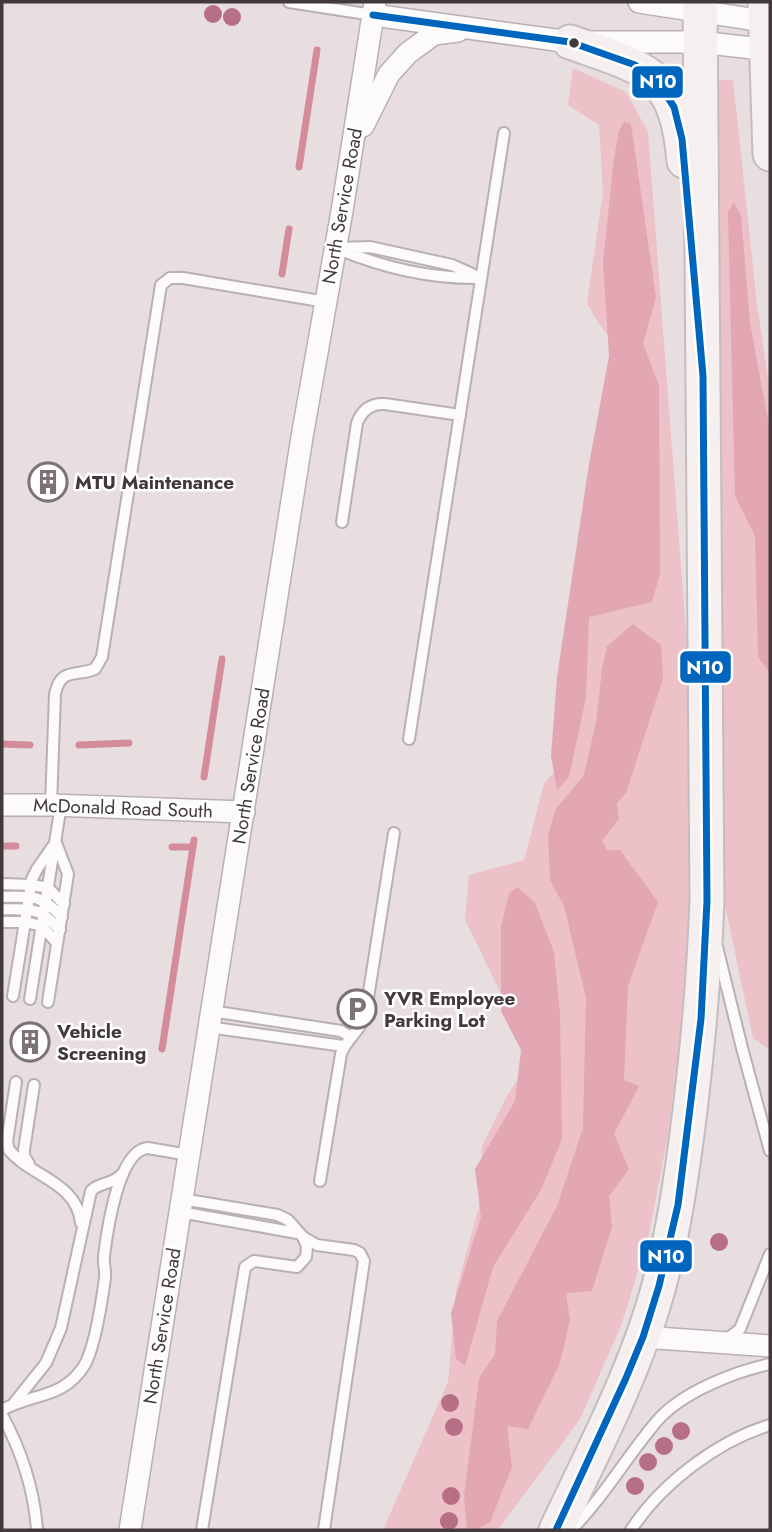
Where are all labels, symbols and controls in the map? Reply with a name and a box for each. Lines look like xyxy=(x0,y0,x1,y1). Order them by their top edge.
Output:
unlabelled marker xyxy=(567,36,581,50)
line badge: N10 xyxy=(631,65,684,99)
text: N10 xyxy=(639,68,677,95)
street label: North Service Road xyxy=(315,126,369,286)
building icon: MTU Maintenance xyxy=(27,461,69,503)
place label: MTU Maintenance xyxy=(75,469,234,496)
line badge: N10 xyxy=(679,650,732,684)
text: N10 xyxy=(686,654,724,681)
street label: North Service Road xyxy=(225,686,277,846)
street label: McDonald Road South xyxy=(33,791,213,825)
place label: YVR Employee Parking Lot xyxy=(383,985,515,1034)
parking icon: YVR Employee Parking Lot xyxy=(336,988,378,1030)
place label: Vehicle Screening xyxy=(56,1018,146,1067)
building icon: Vehicle Screening xyxy=(9,1021,51,1063)
line badge: N10 xyxy=(639,1239,693,1273)
text: N10 xyxy=(647,1243,685,1270)
street label: North Service Road xyxy=(136,1246,188,1406)

